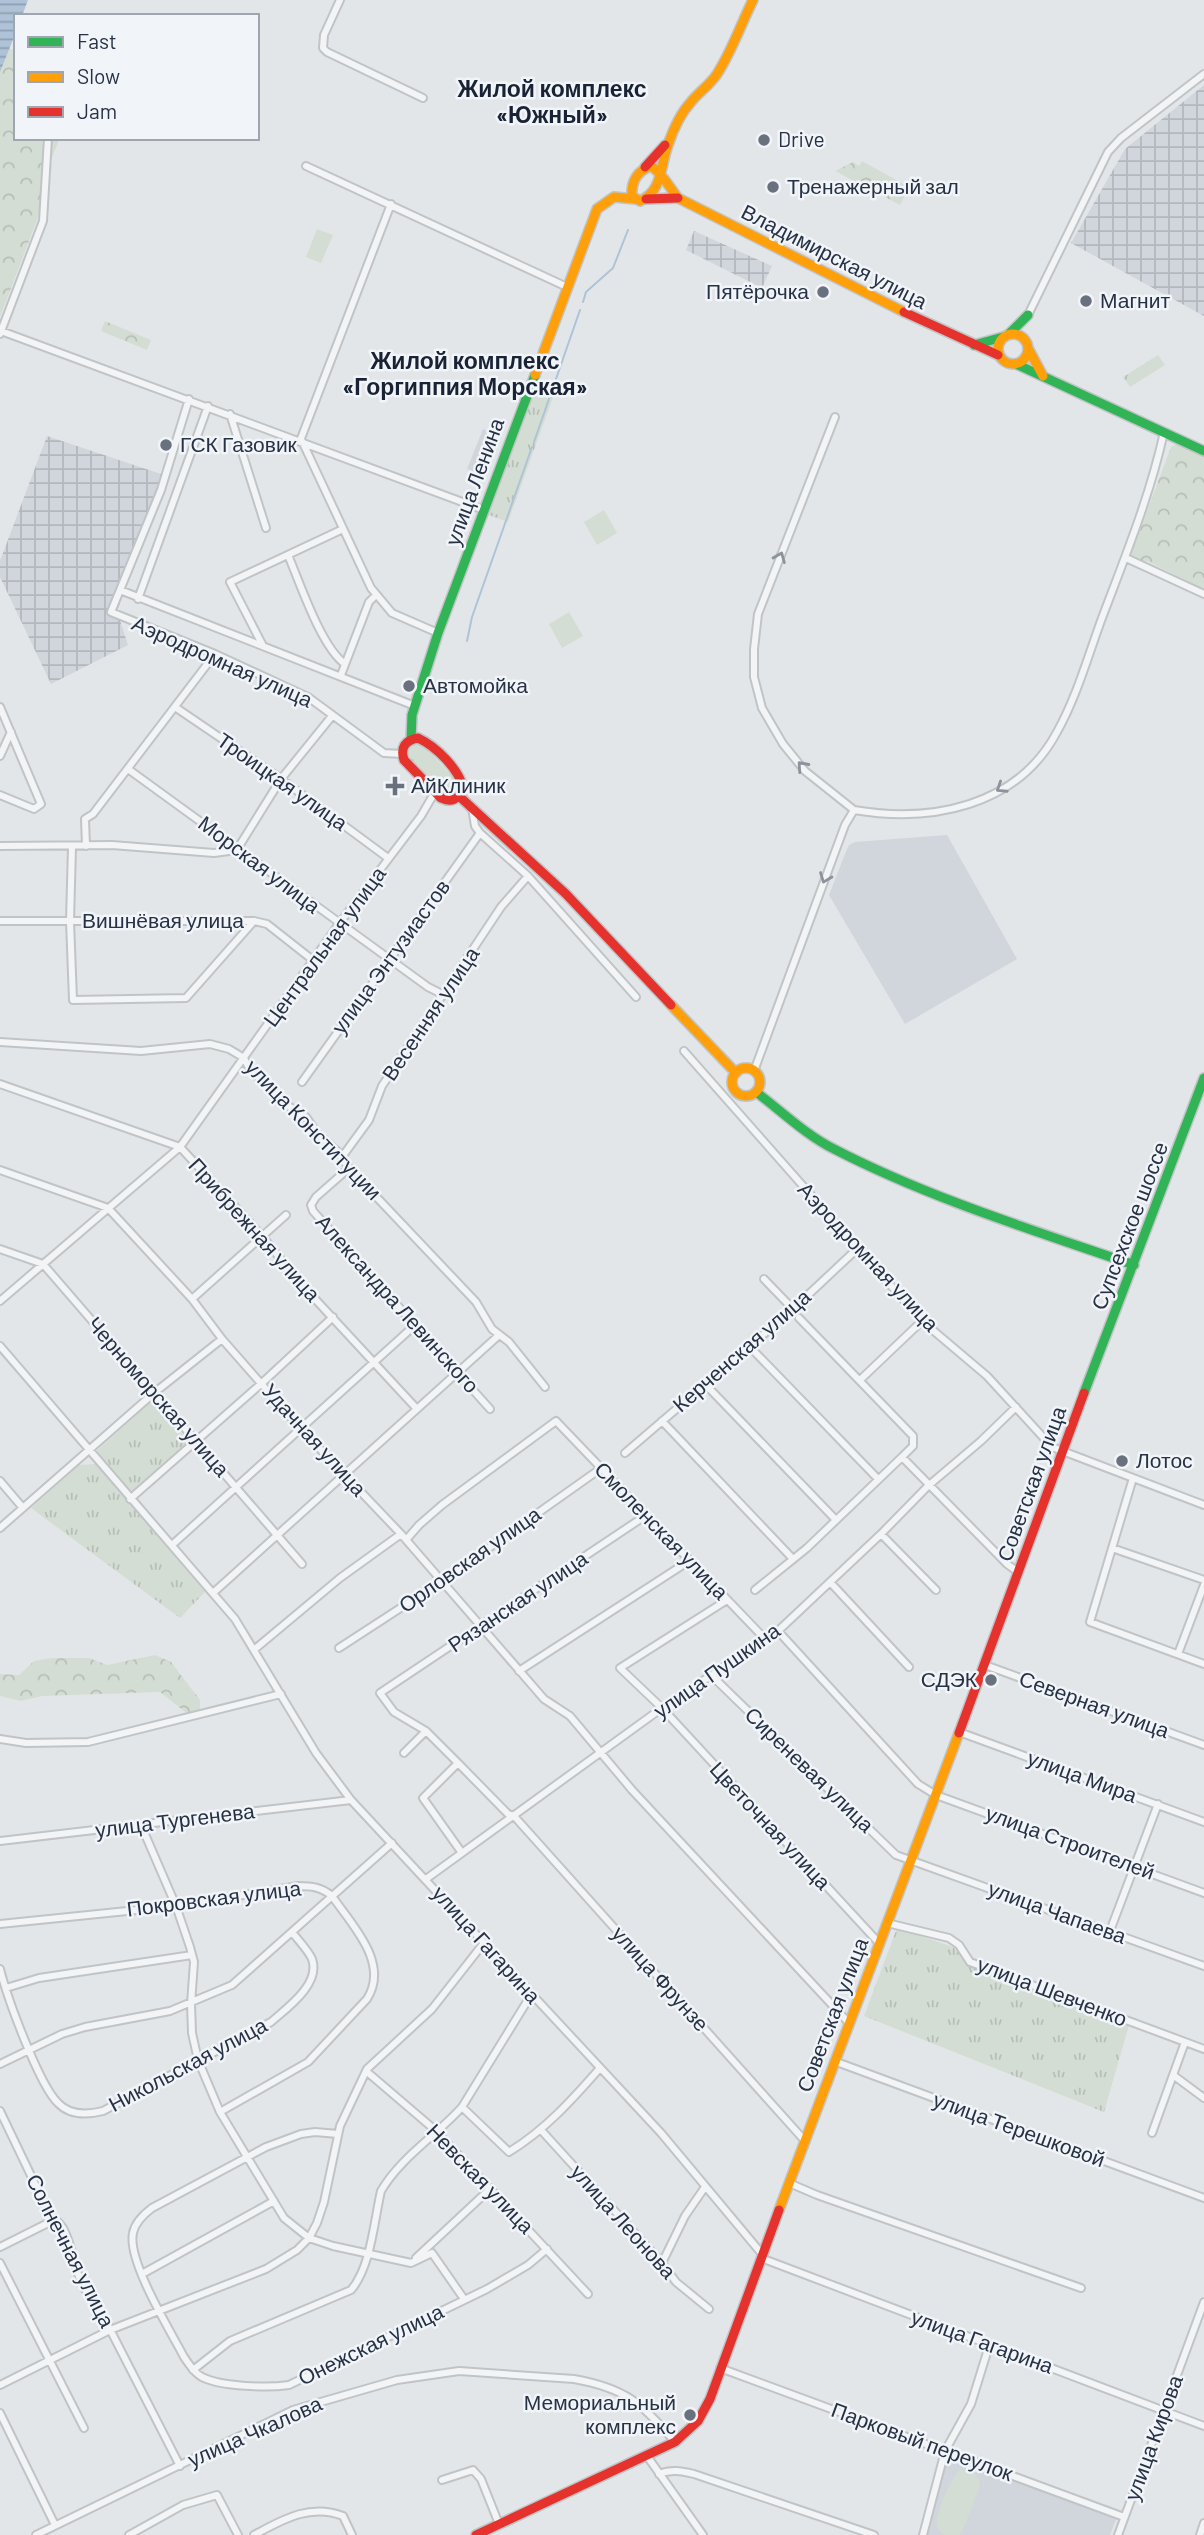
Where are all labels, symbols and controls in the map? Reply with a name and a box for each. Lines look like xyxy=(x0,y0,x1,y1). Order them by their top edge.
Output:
legend xyxy=(14,14,259,140)
text: Fast xyxy=(77,28,117,53)
text: Slow xyxy=(77,63,120,88)
district label: Жилой комплекс «Южный» xyxy=(457,74,647,128)
text: Jam xyxy=(77,98,117,123)
place label: Drive xyxy=(778,126,825,151)
marker: Drive xyxy=(756,132,772,148)
place label: Тренажерный зал xyxy=(787,173,959,198)
marker: Тренажерный зал xyxy=(765,179,781,195)
street label: Владимирская улица xyxy=(738,198,932,313)
place label: Пятёрочка xyxy=(706,278,809,303)
marker: Пятёрочка xyxy=(815,284,831,300)
place label: Магнит xyxy=(1100,287,1170,312)
marker: Магнит xyxy=(1078,293,1094,309)
district label: Жилой комплекс «Горгиппия Морская» xyxy=(343,346,587,400)
street label: улица Ленина xyxy=(439,414,508,549)
place label: ГСК Газовик xyxy=(180,431,298,456)
marker: ГСК Газовик xyxy=(158,437,174,453)
one-way arrow xyxy=(772,551,786,563)
street label: Аэродромная улица xyxy=(129,610,317,712)
place label: Автомойка xyxy=(423,672,528,697)
marker: Автомойка xyxy=(401,678,417,694)
street label: Троицкая улица xyxy=(213,727,353,835)
one-way arrow xyxy=(797,761,810,774)
place label: АйКлиник xyxy=(411,772,506,797)
marker: АйКлиник xyxy=(385,776,405,796)
one-way arrow xyxy=(996,780,1009,792)
street label: Морская улица xyxy=(194,810,326,918)
street label: Центральная улица xyxy=(257,861,390,1031)
one-way arrow xyxy=(820,872,834,884)
street label: улица Энтузиастов xyxy=(325,874,454,1038)
street label: Вишнёвая улица xyxy=(82,907,244,932)
street label: Весенняя улица xyxy=(376,941,484,1085)
street label: улица Конституции xyxy=(241,1054,387,1204)
street label: Супсехское шоссе xyxy=(1085,1138,1172,1313)
street label: Прибрежная улица xyxy=(184,1152,326,1306)
street label: Аэродромная улица xyxy=(794,1176,945,1336)
street label: Александра Левинского xyxy=(311,1209,485,1397)
street label: Керченская улица xyxy=(667,1283,815,1417)
street label: Черноморская улица xyxy=(83,1311,236,1481)
street label: Удачная улица xyxy=(258,1378,372,1501)
street label: Советская улица xyxy=(991,1402,1070,1564)
place label: Лотос xyxy=(1136,1447,1193,1472)
marker: Лотос xyxy=(1114,1453,1130,1469)
street label: Смоленская улица xyxy=(590,1456,734,1604)
street label: Орловская улица xyxy=(393,1500,545,1617)
street label: Рязанская улица xyxy=(443,1545,592,1657)
street label: улица Пушкина xyxy=(648,1617,784,1723)
street label: Северная улица xyxy=(1016,1665,1173,1742)
place label: СДЭК xyxy=(921,1666,978,1691)
marker: СДЭК xyxy=(983,1672,999,1688)
street label: Сиреневая улица xyxy=(740,1701,880,1837)
street label: улица Мира xyxy=(1024,1744,1141,1807)
street label: Цветочная улица xyxy=(705,1756,837,1894)
street label: улица Тургенева xyxy=(94,1797,256,1842)
street label: улица Строителей xyxy=(983,1799,1158,1884)
street label: Покровская улица xyxy=(125,1874,303,1921)
street label: улица Чапаева xyxy=(985,1875,1130,1948)
street label: улица Гагарина xyxy=(428,1880,547,2008)
street label: улица Фрунзе xyxy=(607,1920,715,2036)
street label: Советская улица xyxy=(791,1933,873,2095)
street label: улица Шевченко xyxy=(974,1951,1131,2031)
street label: Никольская улица xyxy=(104,2011,271,2116)
street label: улица Терешковой xyxy=(930,2086,1109,2171)
street label: Невская улица xyxy=(422,2118,540,2238)
street label: улица Леонова xyxy=(566,2159,682,2283)
street label: Солнечная улица xyxy=(22,2169,121,2331)
street label: Онежская улица xyxy=(294,2298,447,2390)
street label: улица Гагарина xyxy=(908,2303,1057,2378)
street label: улица Кирова xyxy=(1118,2371,1187,2504)
place label: Мемориальный комплекс xyxy=(524,2389,676,2438)
street label: улица Чкалова xyxy=(184,2390,326,2471)
street label: Парковый переулок xyxy=(828,2396,1017,2485)
marker: Мемориальный комплекс xyxy=(682,2407,698,2423)

